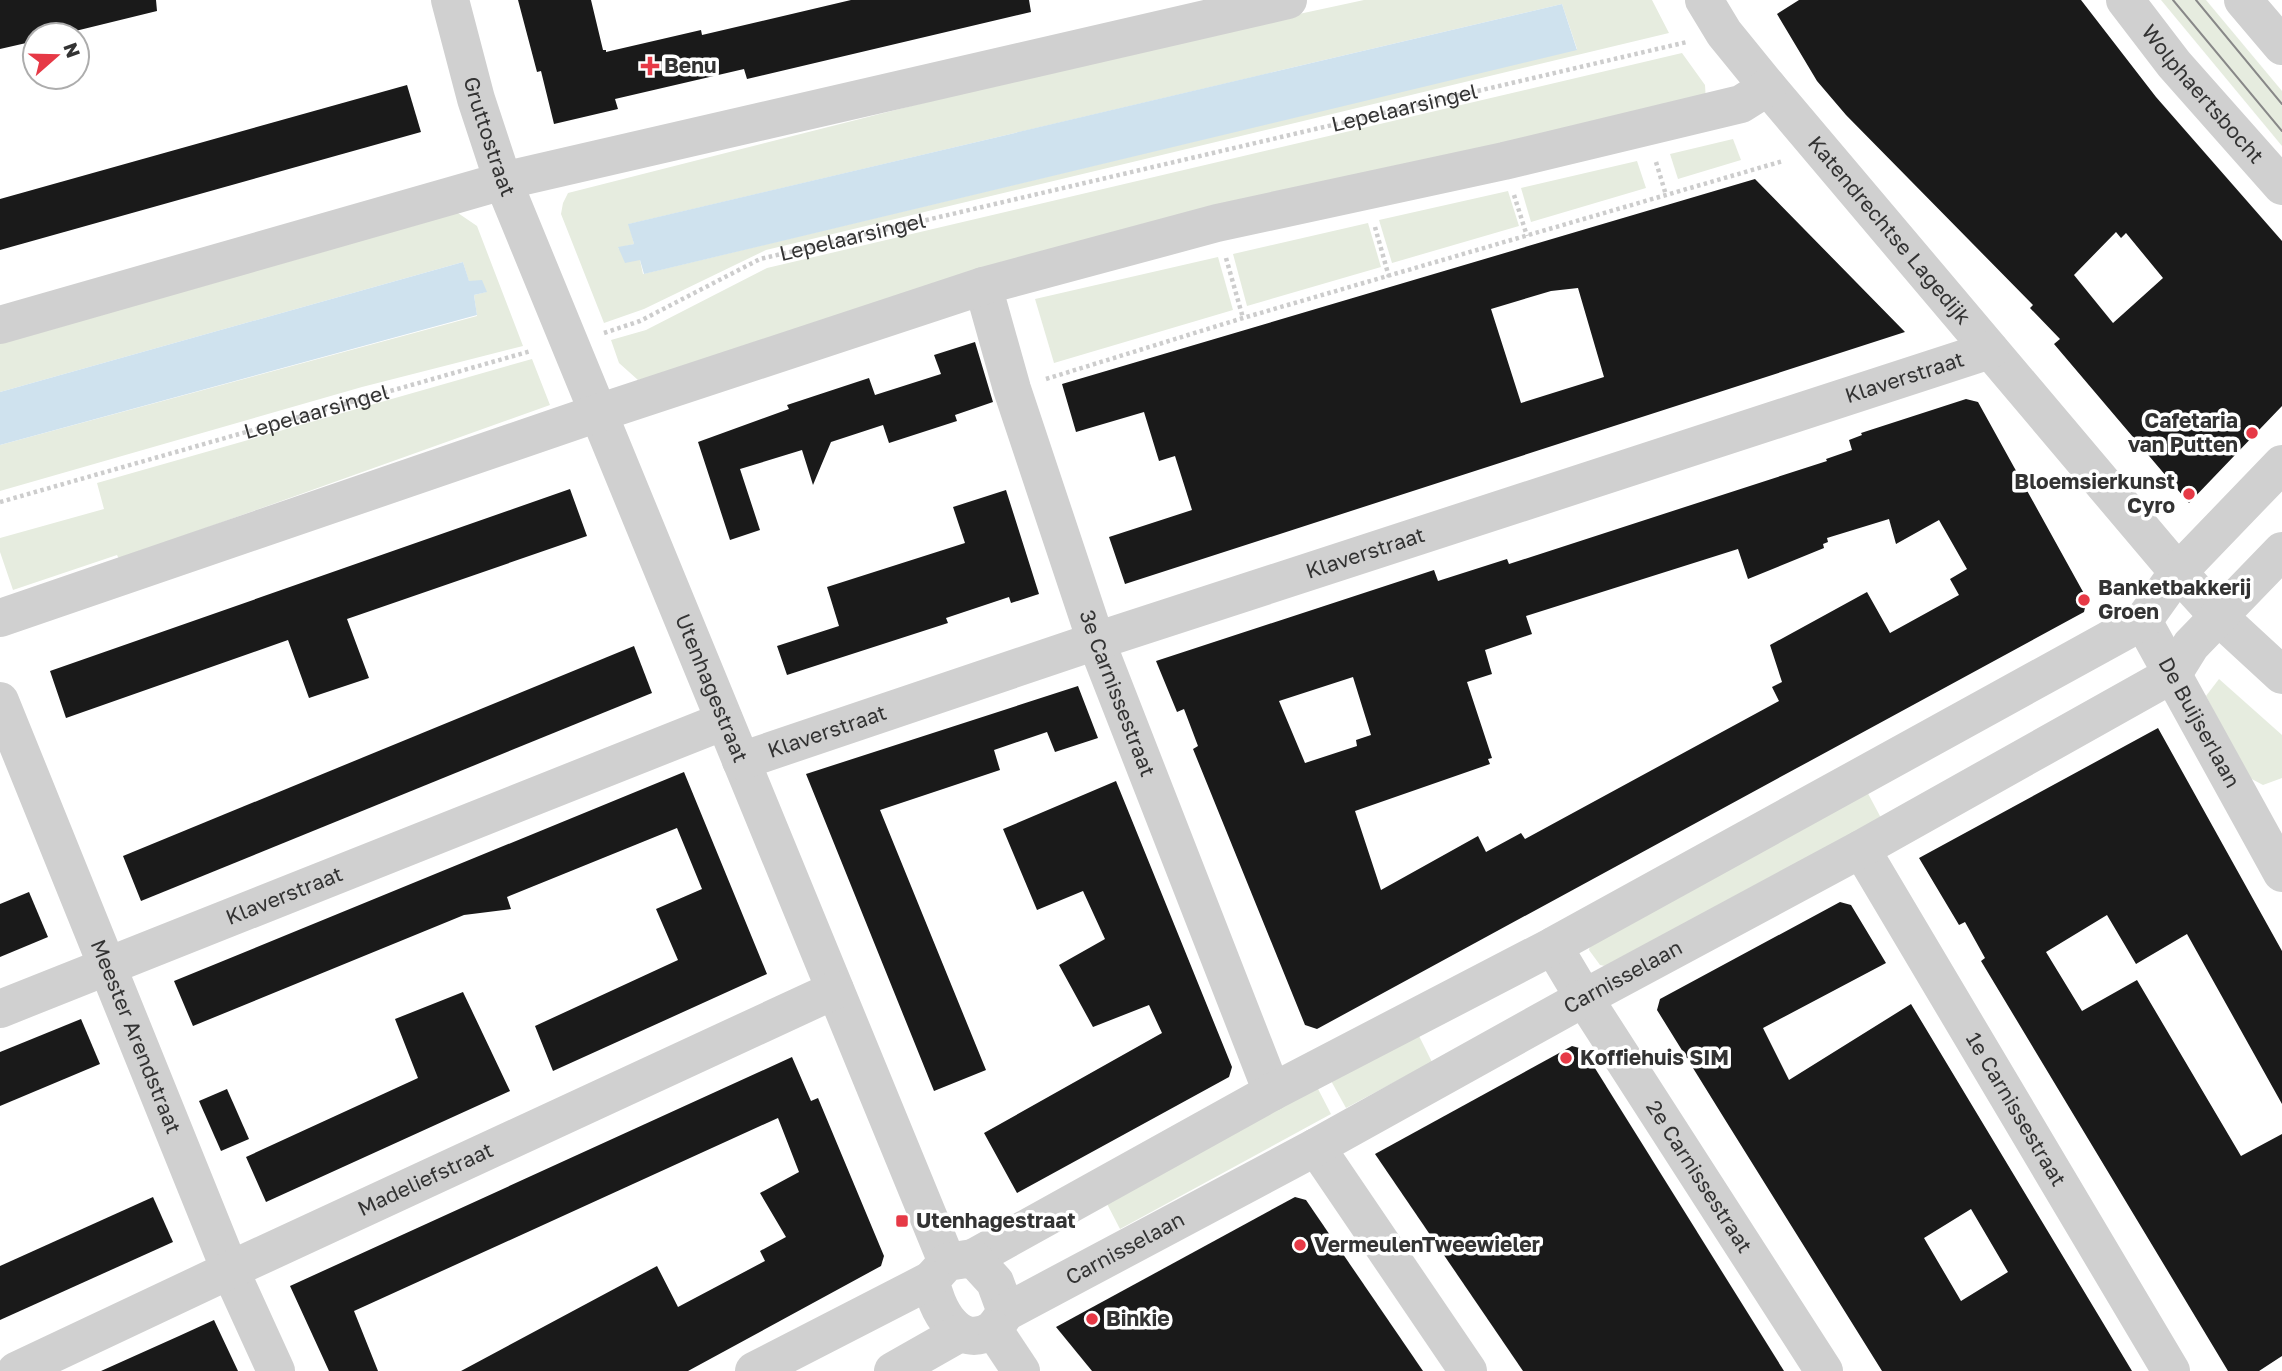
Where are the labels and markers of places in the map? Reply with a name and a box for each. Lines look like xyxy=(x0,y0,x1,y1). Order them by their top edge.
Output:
place label: Benu xyxy=(664,52,716,78)
marker: Benu xyxy=(642,58,658,74)
place label: Cafetaria van Putten xyxy=(2128,407,2238,457)
marker: Cafetaria van Putten xyxy=(2244,425,2260,441)
place label: Bloemsierkunst Cyro xyxy=(2014,468,2175,518)
marker: Bloemsierkunst Cyro xyxy=(2181,486,2197,502)
place label: Banketbakkerij Groen xyxy=(2098,574,2251,624)
marker: Banketbakkerij Groen xyxy=(2076,592,2092,608)
place label: Koffiehuis SIM xyxy=(1580,1044,1729,1070)
marker: Koffiehuis SIM xyxy=(1558,1050,1574,1066)
place label: Utenhagestraat xyxy=(916,1207,1076,1233)
marker: Utenhagestraat xyxy=(894,1213,910,1229)
place label: VermeulenTweewieler xyxy=(1314,1231,1540,1257)
marker: VermeulenTweewieler xyxy=(1292,1237,1308,1253)
place label: Binkie xyxy=(1106,1305,1170,1331)
marker: Binkie xyxy=(1084,1311,1100,1327)

